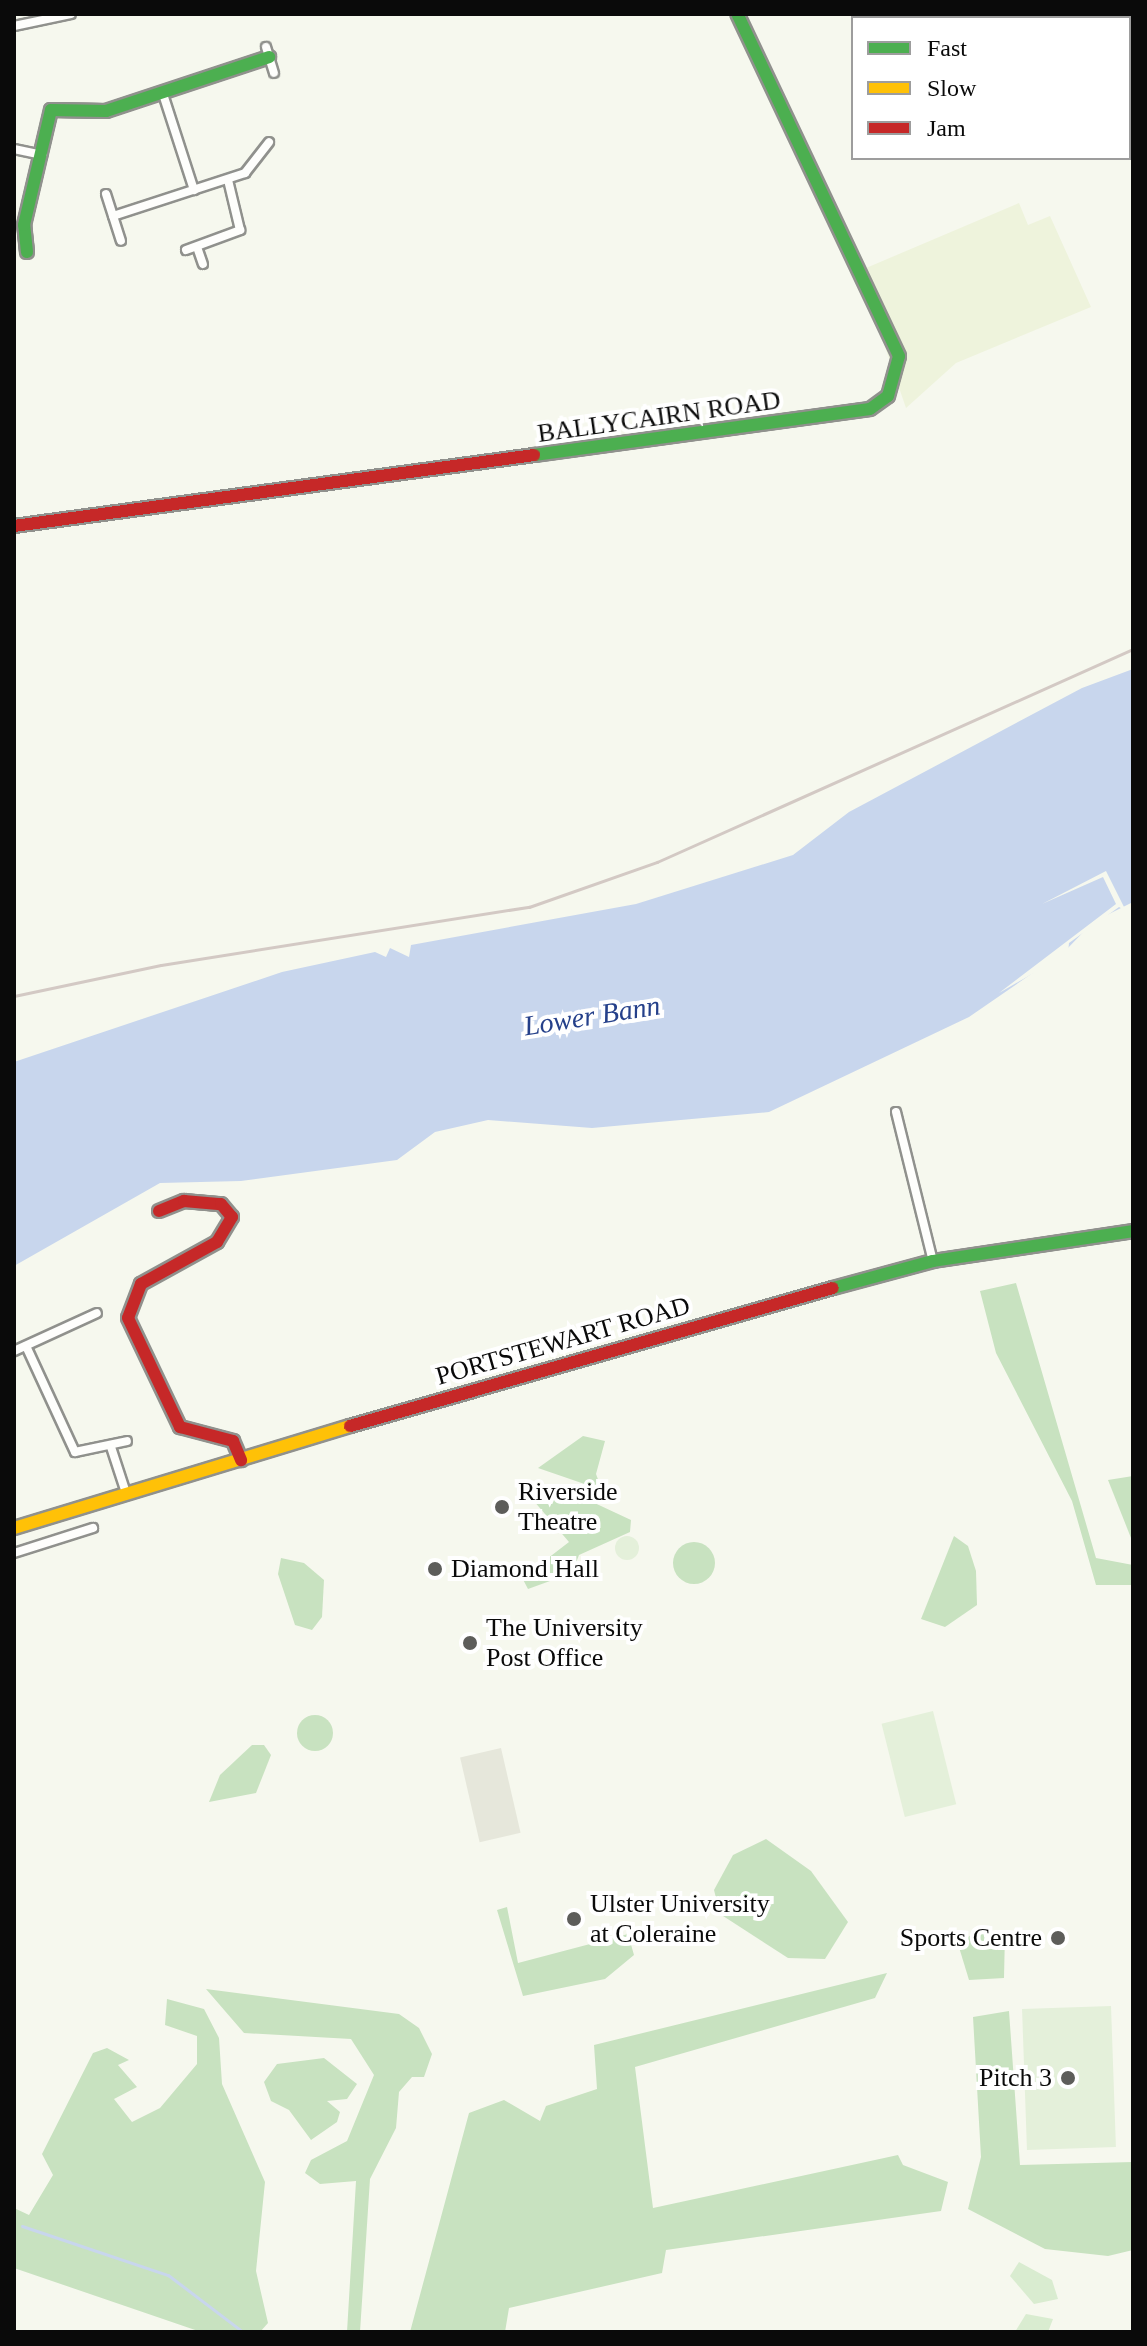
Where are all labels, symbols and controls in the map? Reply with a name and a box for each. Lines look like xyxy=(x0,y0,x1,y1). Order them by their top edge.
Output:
legend xyxy=(851,16,1131,160)
text: Fast xyxy=(927,35,967,61)
text: Slow xyxy=(927,75,976,101)
text: Jam xyxy=(927,115,966,141)
street label: BALLYCAIRN ROAD xyxy=(535,384,783,450)
water label: Lower Bann xyxy=(521,989,663,1043)
street label: PORTSTEWART ROAD xyxy=(432,1290,694,1392)
place label: Riverside Theatre xyxy=(518,1476,618,1538)
marker: Riverside Theatre xyxy=(493,1498,511,1516)
place label: Diamond Hall xyxy=(451,1553,599,1585)
marker: Diamond Hall xyxy=(426,1560,444,1578)
place label: The University Post Office xyxy=(486,1612,643,1674)
marker: The University Post Office xyxy=(461,1634,479,1652)
place label: Ulster University at Coleraine xyxy=(590,1888,770,1950)
marker: Ulster University at Coleraine xyxy=(565,1910,583,1928)
place label: Sports Centre xyxy=(900,1922,1042,1954)
marker: Sports Centre xyxy=(1049,1929,1067,1947)
place label: Pitch 3 xyxy=(979,2062,1052,2094)
marker: Pitch 3 xyxy=(1059,2069,1077,2087)

